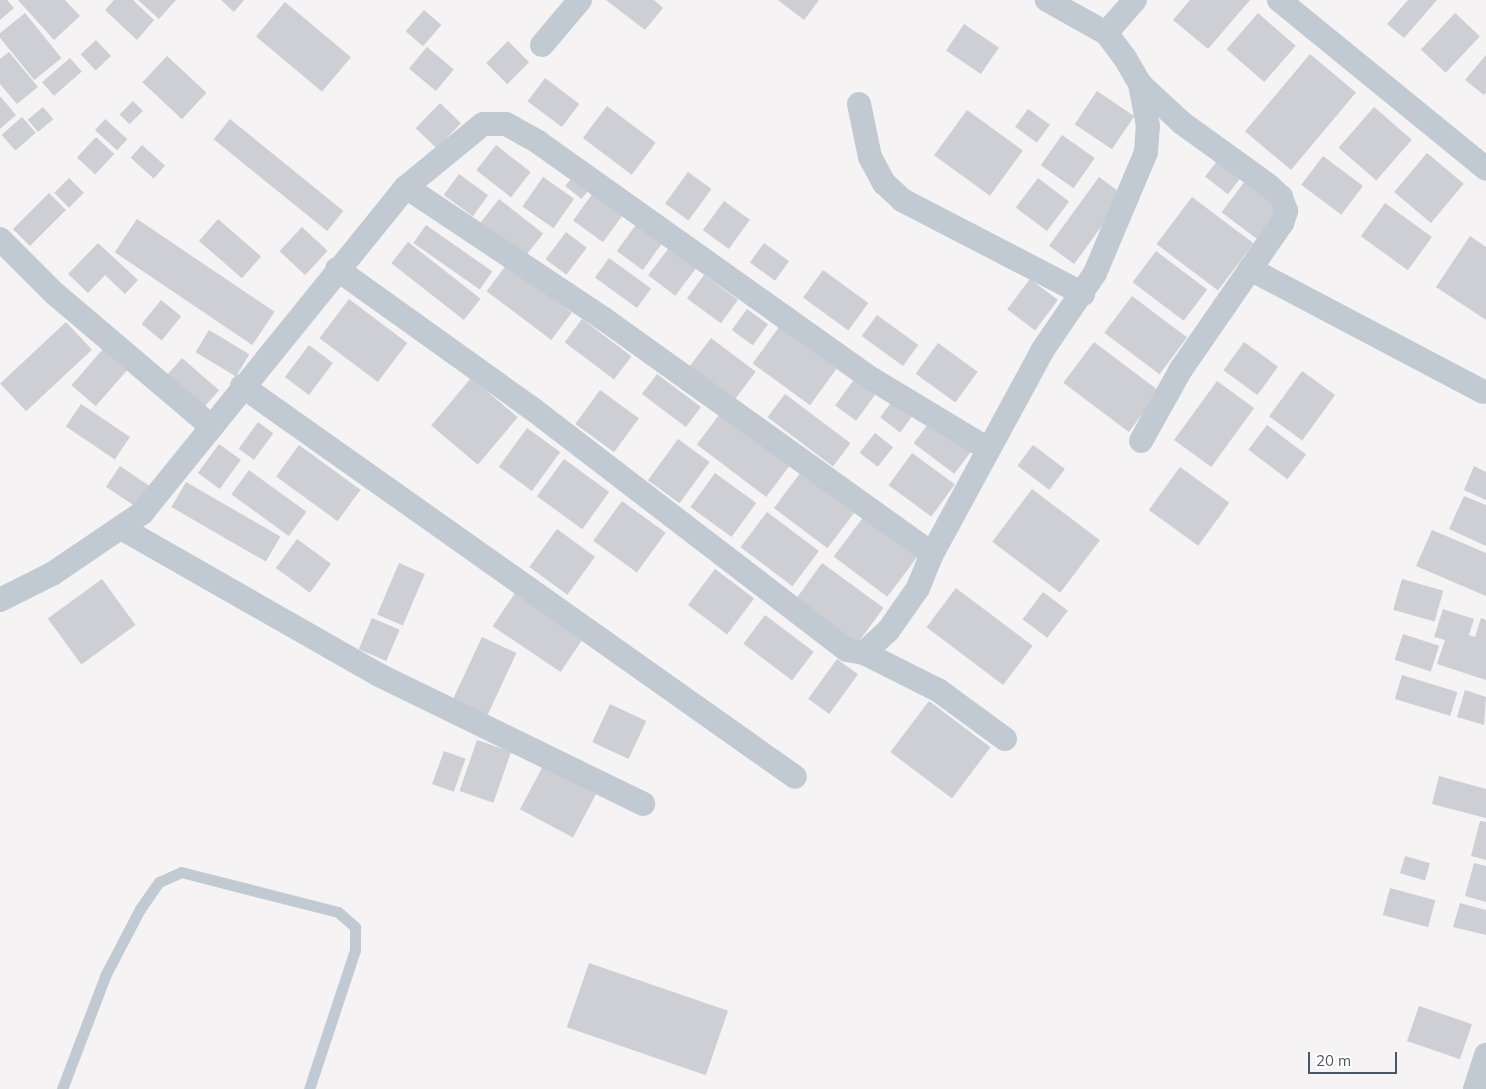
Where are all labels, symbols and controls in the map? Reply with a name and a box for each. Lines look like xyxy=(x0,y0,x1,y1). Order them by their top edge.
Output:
scale bar xyxy=(1311,1042,1400,1074)
text: 20 m xyxy=(1316,1051,1351,1070)

